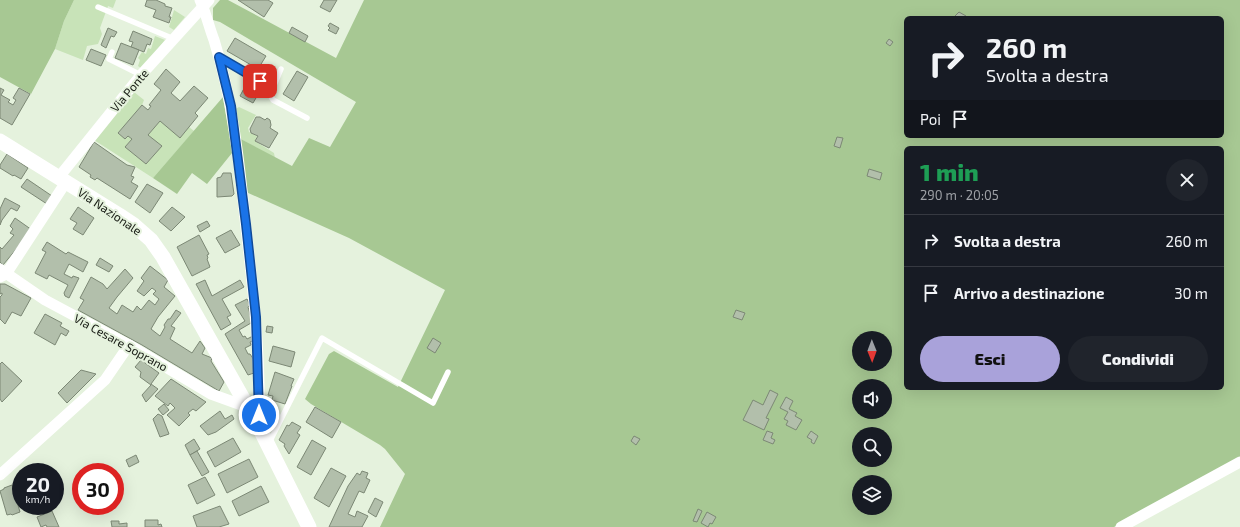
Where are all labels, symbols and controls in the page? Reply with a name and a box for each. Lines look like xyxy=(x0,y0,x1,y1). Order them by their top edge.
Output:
text: 260 m xyxy=(986,30,1067,64)
icon: right xyxy=(920,32,972,84)
pin xyxy=(243,64,277,98)
text: Svolta a destra xyxy=(986,64,1109,86)
street label: Via Ponte xyxy=(107,66,151,114)
icon: arrive xyxy=(249,70,271,92)
icon: arrive xyxy=(949,108,971,130)
text: Poi xyxy=(920,110,941,128)
text: 1 min xyxy=(920,157,979,186)
button: close xyxy=(1166,159,1208,201)
street label: Via Nazionale xyxy=(75,184,145,238)
text: 290 m · 20:05 xyxy=(920,187,999,203)
icon: right xyxy=(920,230,942,252)
text: Svolta a destra xyxy=(954,232,1061,250)
text: 260 m xyxy=(1165,232,1208,250)
icon: arrive xyxy=(920,282,942,304)
text: Arrivo a destinazione xyxy=(954,284,1105,302)
text: 30 m xyxy=(1174,284,1208,302)
street label: Via Cesare Soprano xyxy=(72,310,170,374)
north arrow xyxy=(852,331,892,371)
map controls xyxy=(852,331,892,515)
button: Esci xyxy=(920,336,1060,382)
button: Condividi xyxy=(1068,336,1208,382)
button: sound xyxy=(852,379,892,419)
position arrow xyxy=(238,394,280,436)
button: search xyxy=(852,427,892,467)
speed limit sign: 30 xyxy=(72,463,124,515)
text: 20 xyxy=(26,472,50,496)
button: layers xyxy=(852,475,892,515)
text: km/h xyxy=(26,493,50,505)

